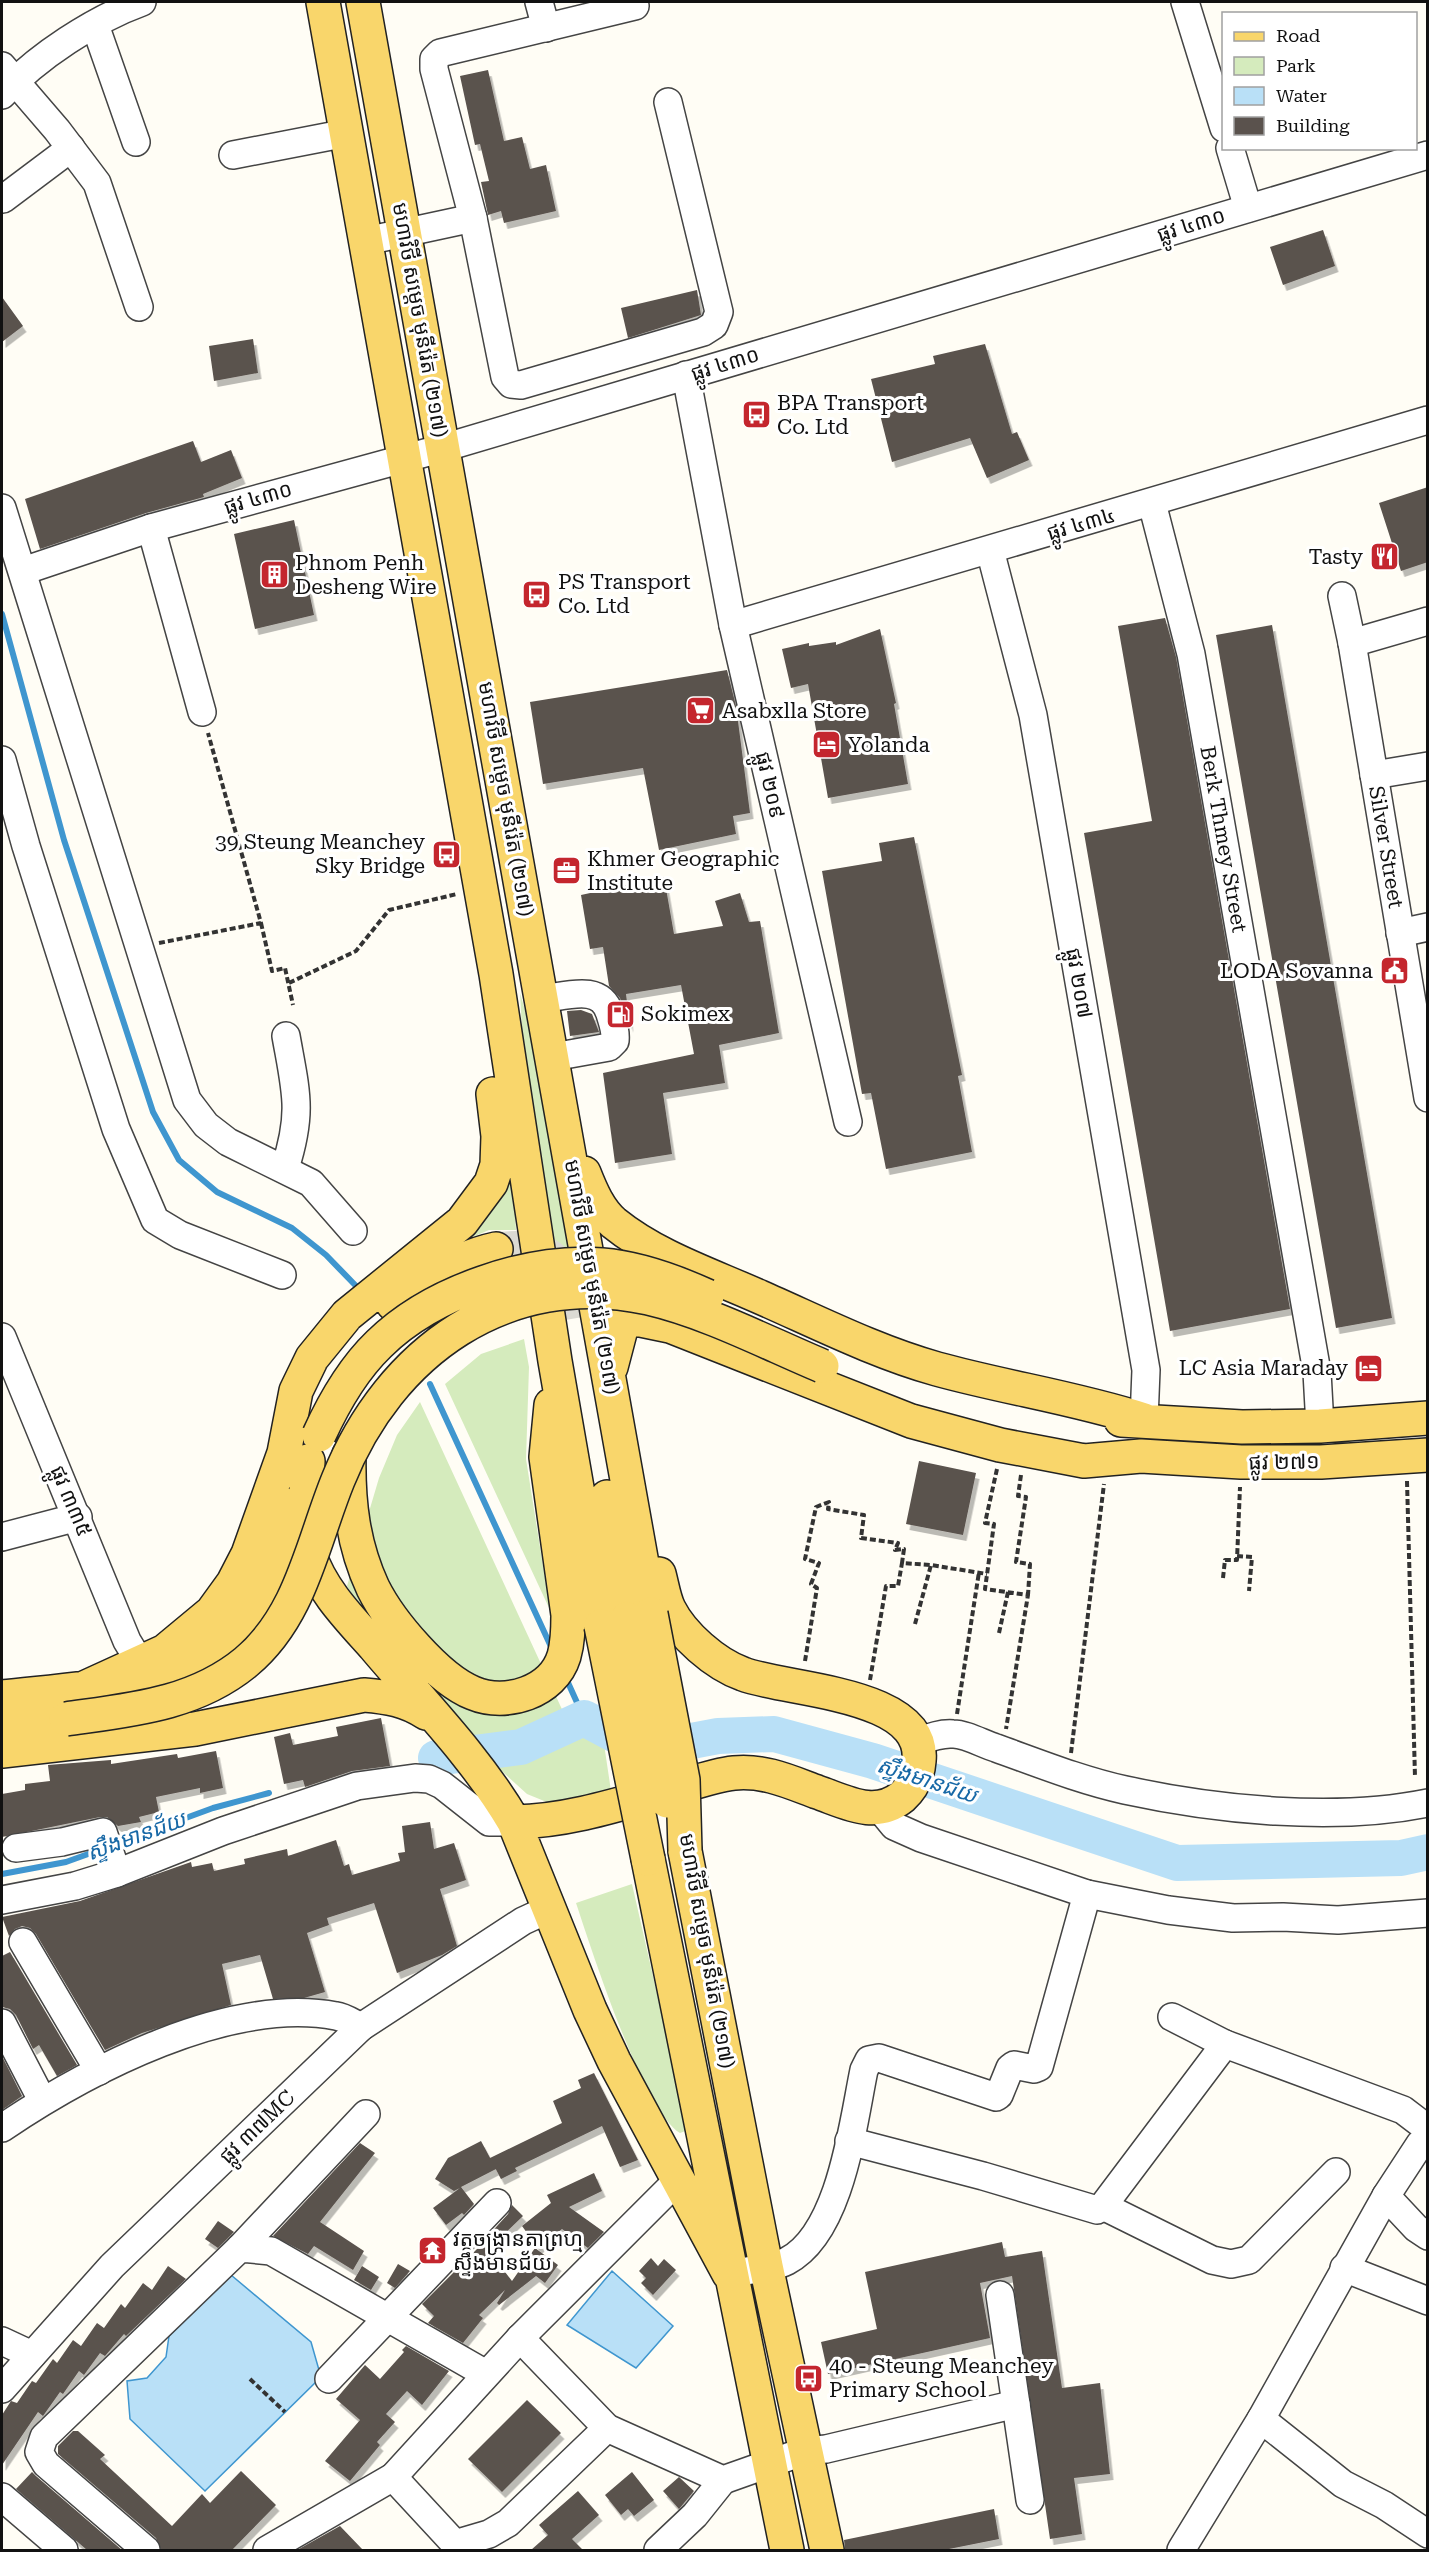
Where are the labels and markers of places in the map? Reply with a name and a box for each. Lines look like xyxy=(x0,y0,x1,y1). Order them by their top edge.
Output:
place label: BPA Transport Co. Ltd xyxy=(777,391,924,439)
bus stop icon: BPA Transport Co. Ltd xyxy=(740,399,772,431)
restaurant icon: Tasty xyxy=(1368,541,1400,573)
place label: Tasty xyxy=(1309,545,1364,569)
place label: Phnom Penh Desheng Wire xyxy=(295,551,437,599)
building icon: Phnom Penh Desheng Wire xyxy=(258,559,290,591)
place label: PS Transport Co. Ltd xyxy=(558,570,691,618)
bus stop icon: PS Transport Co. Ltd xyxy=(521,578,553,610)
supermarket icon: Asabxlla Store xyxy=(685,695,717,727)
place label: Asabxlla Store xyxy=(722,699,867,723)
hotel icon: Yolanda xyxy=(811,729,843,761)
place label: Yolanda xyxy=(848,733,931,757)
place label: 39 Steung Meanchey Sky Bridge xyxy=(215,830,426,878)
bus stop icon: 39 Steung Meanchey Sky Bridge xyxy=(430,838,462,870)
place label: Khmer Geographic Institute xyxy=(587,847,779,895)
office icon: Khmer Geographic Institute xyxy=(550,855,582,887)
public building icon: LODA Sovanna xyxy=(1378,955,1410,987)
place label: LODA Sovanna xyxy=(1220,959,1374,983)
fuel station icon: Sokimex xyxy=(604,998,636,1030)
place label: Sokimex xyxy=(641,1002,730,1026)
hotel icon: LC Asia Maraday xyxy=(1353,1352,1385,1384)
place label: LC Asia Maraday xyxy=(1179,1356,1349,1380)
place label: វត្តចង្ក្រានតាព្រហ្ម ស្ទឹងមានជ័យ xyxy=(453,2227,583,2277)
temple icon: វត្តចង្ក្រានតាព្រហ្ម ស្ទឹងមានជ័យ xyxy=(416,2235,448,2267)
place label: 40 - Steung Meanchey Primary School xyxy=(829,2354,1054,2402)
bus stop icon: 40 - Steung Meanchey Primary School xyxy=(792,2362,824,2394)

